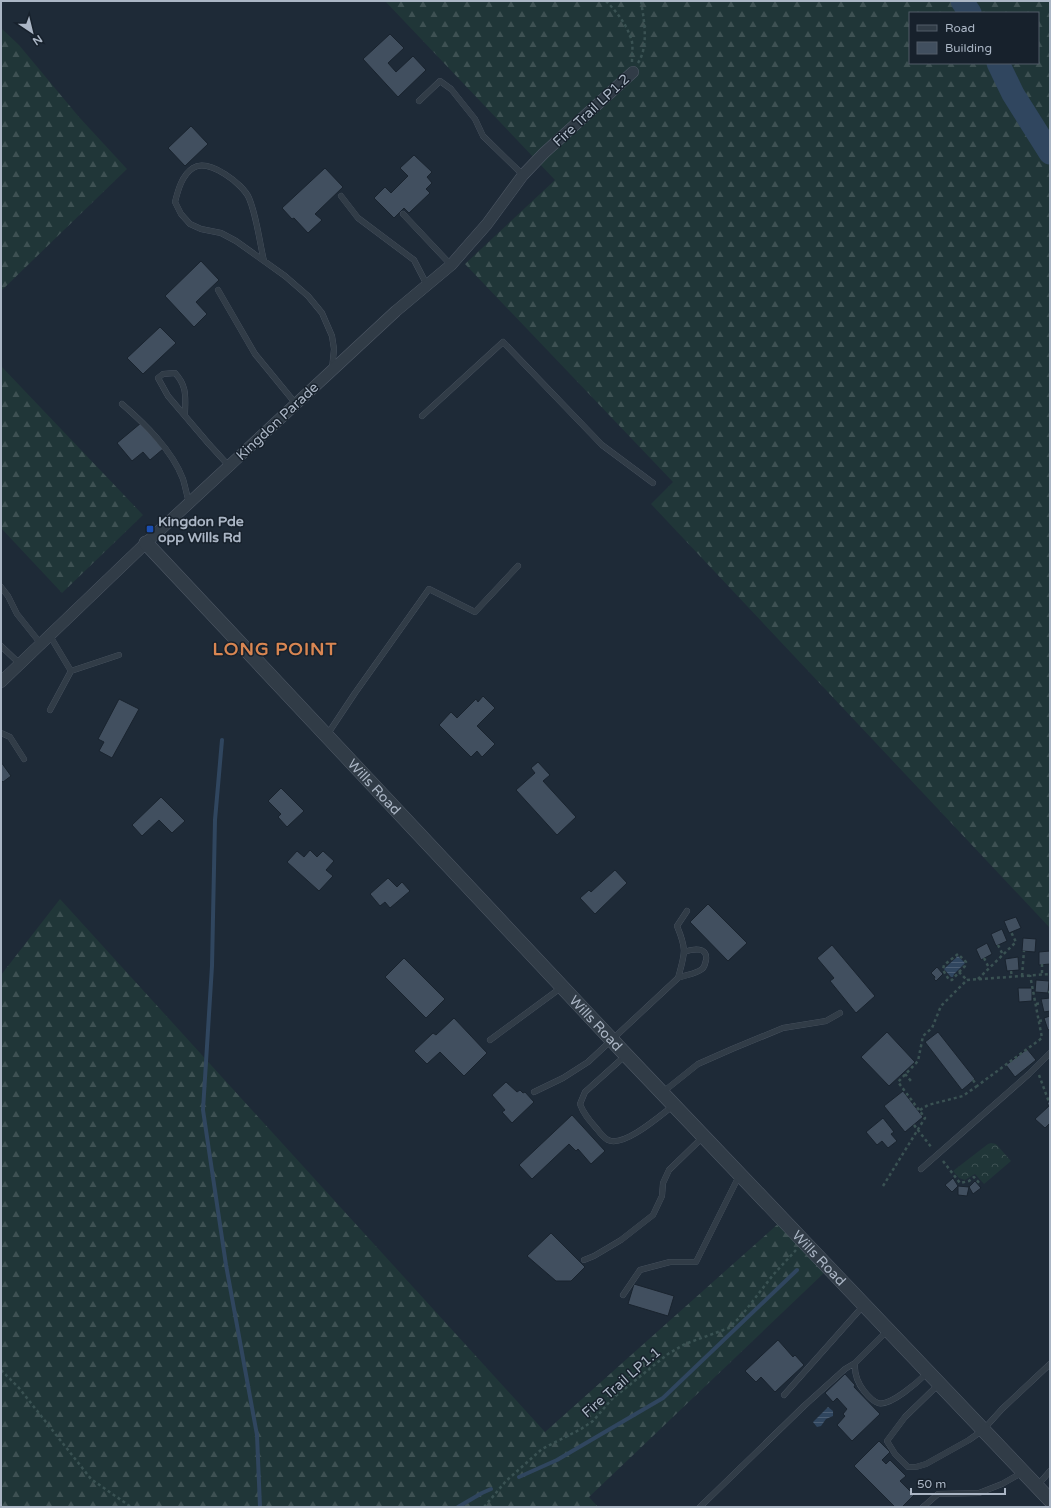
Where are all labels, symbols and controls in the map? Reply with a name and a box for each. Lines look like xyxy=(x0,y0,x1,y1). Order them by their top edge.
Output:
north arrow xyxy=(12,12,52,52)
legend xyxy=(909,12,1039,64)
text: Road xyxy=(945,21,975,35)
text: N xyxy=(30,32,45,48)
text: Building xyxy=(945,41,992,55)
street label: Fire Trail LP1.2 xyxy=(549,70,633,150)
street label: Kingdon Parade xyxy=(233,379,322,464)
place label: Kingdon Pde opp Wills Rd xyxy=(158,513,244,546)
marker: Kingdon Pde opp Wills Rd xyxy=(145,524,155,534)
district label: LONG POINT xyxy=(212,638,338,660)
street label: Wills Road xyxy=(344,756,404,818)
street label: Wills Road xyxy=(565,992,626,1055)
street label: Wills Road xyxy=(789,1227,849,1289)
street label: Fire Trail LP1.1 xyxy=(578,1344,664,1421)
scale bar xyxy=(911,1470,1005,1496)
text: 50 m xyxy=(917,1477,946,1491)

